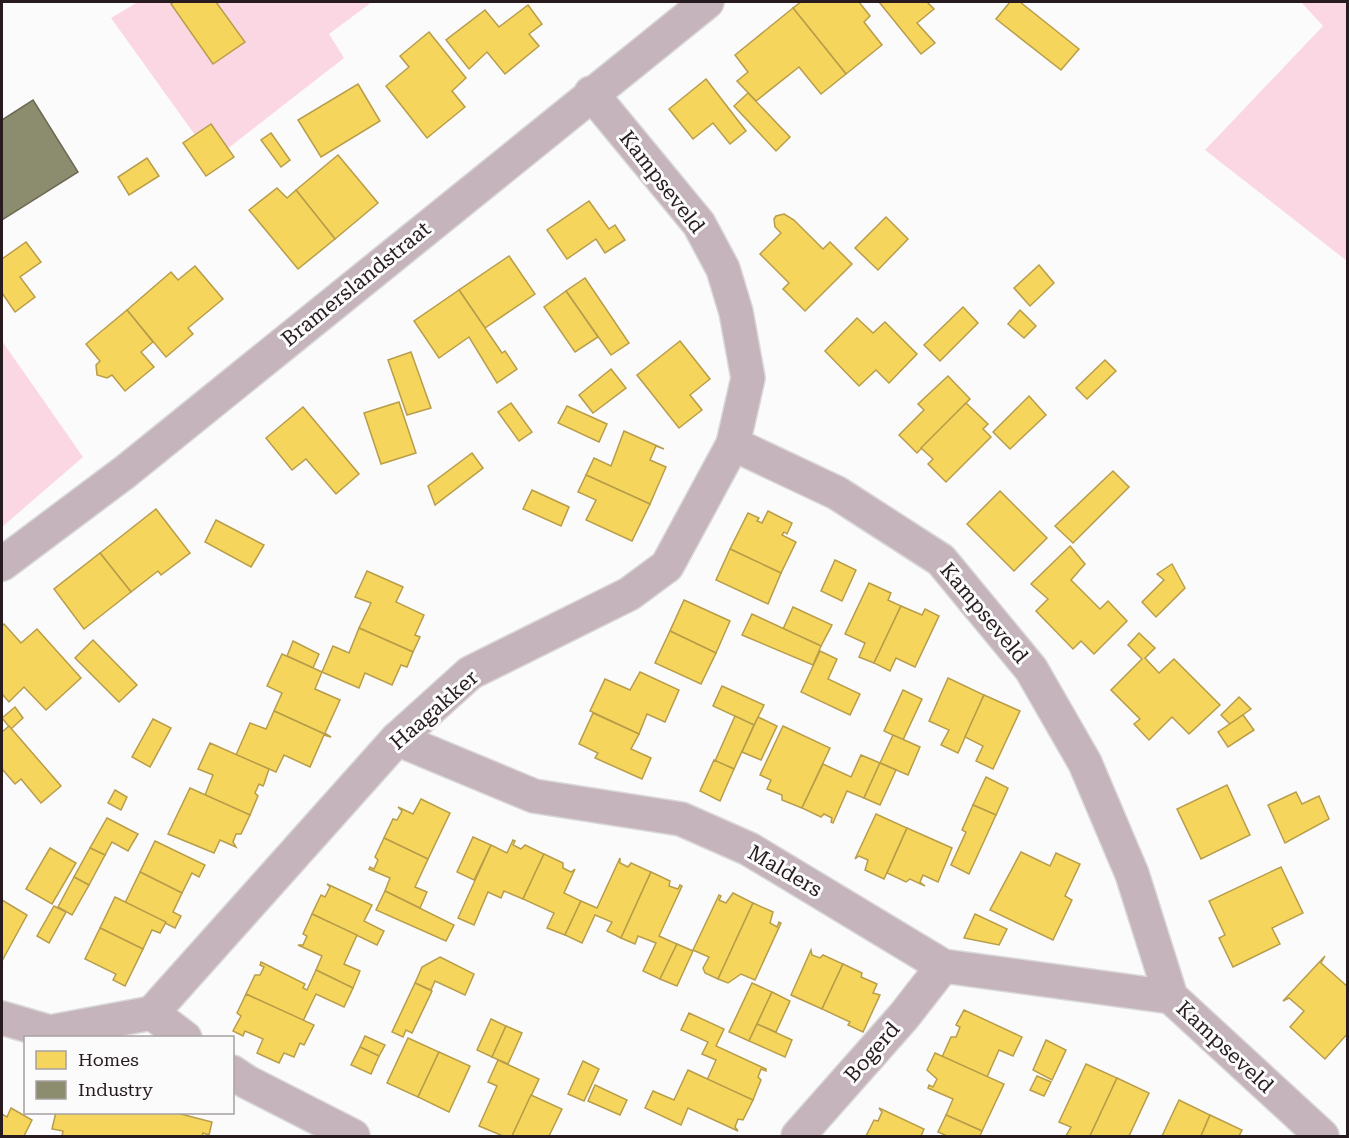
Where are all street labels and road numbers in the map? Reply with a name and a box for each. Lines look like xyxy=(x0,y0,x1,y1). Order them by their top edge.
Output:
street label: Kampseveld xyxy=(615,126,710,238)
street label: Bramerslandstraat xyxy=(277,217,435,351)
street label: Kampseveld xyxy=(935,558,1033,668)
street label: Haagakker xyxy=(385,665,483,755)
street label: Malders xyxy=(744,840,826,902)
street label: Kampseveld xyxy=(1172,996,1279,1098)
street label: Bogerd xyxy=(839,1017,905,1087)

